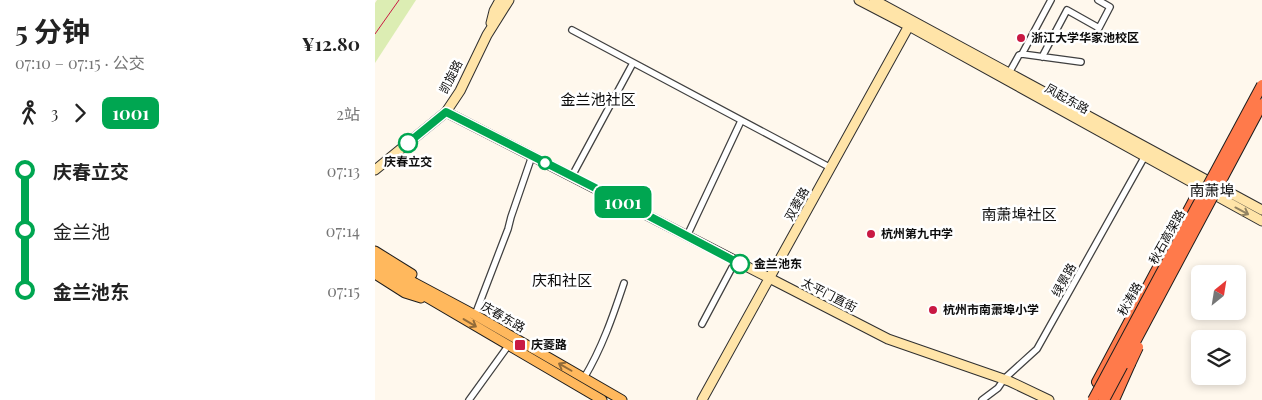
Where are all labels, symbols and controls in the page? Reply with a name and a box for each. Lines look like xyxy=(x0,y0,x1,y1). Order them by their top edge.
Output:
text: 5 分钟 xyxy=(15,12,90,49)
place label: 浙江大学华家池校区 xyxy=(1031,29,1139,45)
text: ¥12.80 xyxy=(302,30,360,56)
marker: 浙江大学华家池校区 xyxy=(1015,32,1027,44)
text: 07:10 – 07:15 · 公交 xyxy=(15,52,145,73)
street label: 凯旋路 xyxy=(435,57,465,96)
street label: 凤起东路 xyxy=(1043,79,1092,117)
district label: 金兰池社区 xyxy=(560,89,636,109)
icon: walk xyxy=(15,99,43,127)
icon: forward xyxy=(66,99,94,127)
text: 1001 xyxy=(112,101,149,125)
text: 3 xyxy=(51,102,58,123)
text: 2站 xyxy=(336,103,360,124)
marker: 庆春立交 xyxy=(398,133,418,153)
place label: 庆春立交 xyxy=(384,153,432,169)
unlabelled marker xyxy=(538,156,552,170)
text: 庆春立交 xyxy=(53,158,129,184)
text: 07:13 xyxy=(327,160,360,181)
district label: 南萧埠 xyxy=(1189,180,1235,200)
street label: 双菱路 xyxy=(780,184,812,223)
line badge: 1001 xyxy=(588,186,658,218)
text: 1001 xyxy=(604,190,642,214)
district label: 南萧埠社区 xyxy=(981,204,1057,224)
street label: 秋石高架路 xyxy=(1145,206,1188,267)
one-way arrow xyxy=(1234,207,1249,216)
text: 金兰池 xyxy=(53,218,110,244)
text: 07:14 xyxy=(326,220,360,241)
place label: 杭州第九中学 xyxy=(881,225,953,241)
marker: 杭州第九中学 xyxy=(865,228,877,240)
marker: 金兰池东 xyxy=(730,254,750,274)
place label: 金兰池东 xyxy=(754,255,802,271)
street label: 绿景路 xyxy=(1047,260,1079,299)
north arrow xyxy=(1191,265,1246,320)
map controls xyxy=(1191,265,1246,385)
district label: 庆和社区 xyxy=(532,270,592,290)
street label: 太平门直街 xyxy=(799,273,860,315)
text: 金兰池东 xyxy=(53,278,129,304)
street label: 秋涛路 xyxy=(1113,279,1145,318)
text: 07:15 xyxy=(327,280,360,301)
street label: 庆春东路 xyxy=(479,297,528,335)
place label: 杭州市南萧埠小学 xyxy=(943,301,1039,317)
marker: 杭州市南萧埠小学 xyxy=(927,304,939,316)
one-way arrow xyxy=(462,319,477,329)
button: layers xyxy=(1191,330,1246,385)
place label: 庆菱路 xyxy=(531,336,567,352)
marker: 庆菱路 xyxy=(513,338,527,352)
one-way arrow xyxy=(557,362,572,372)

